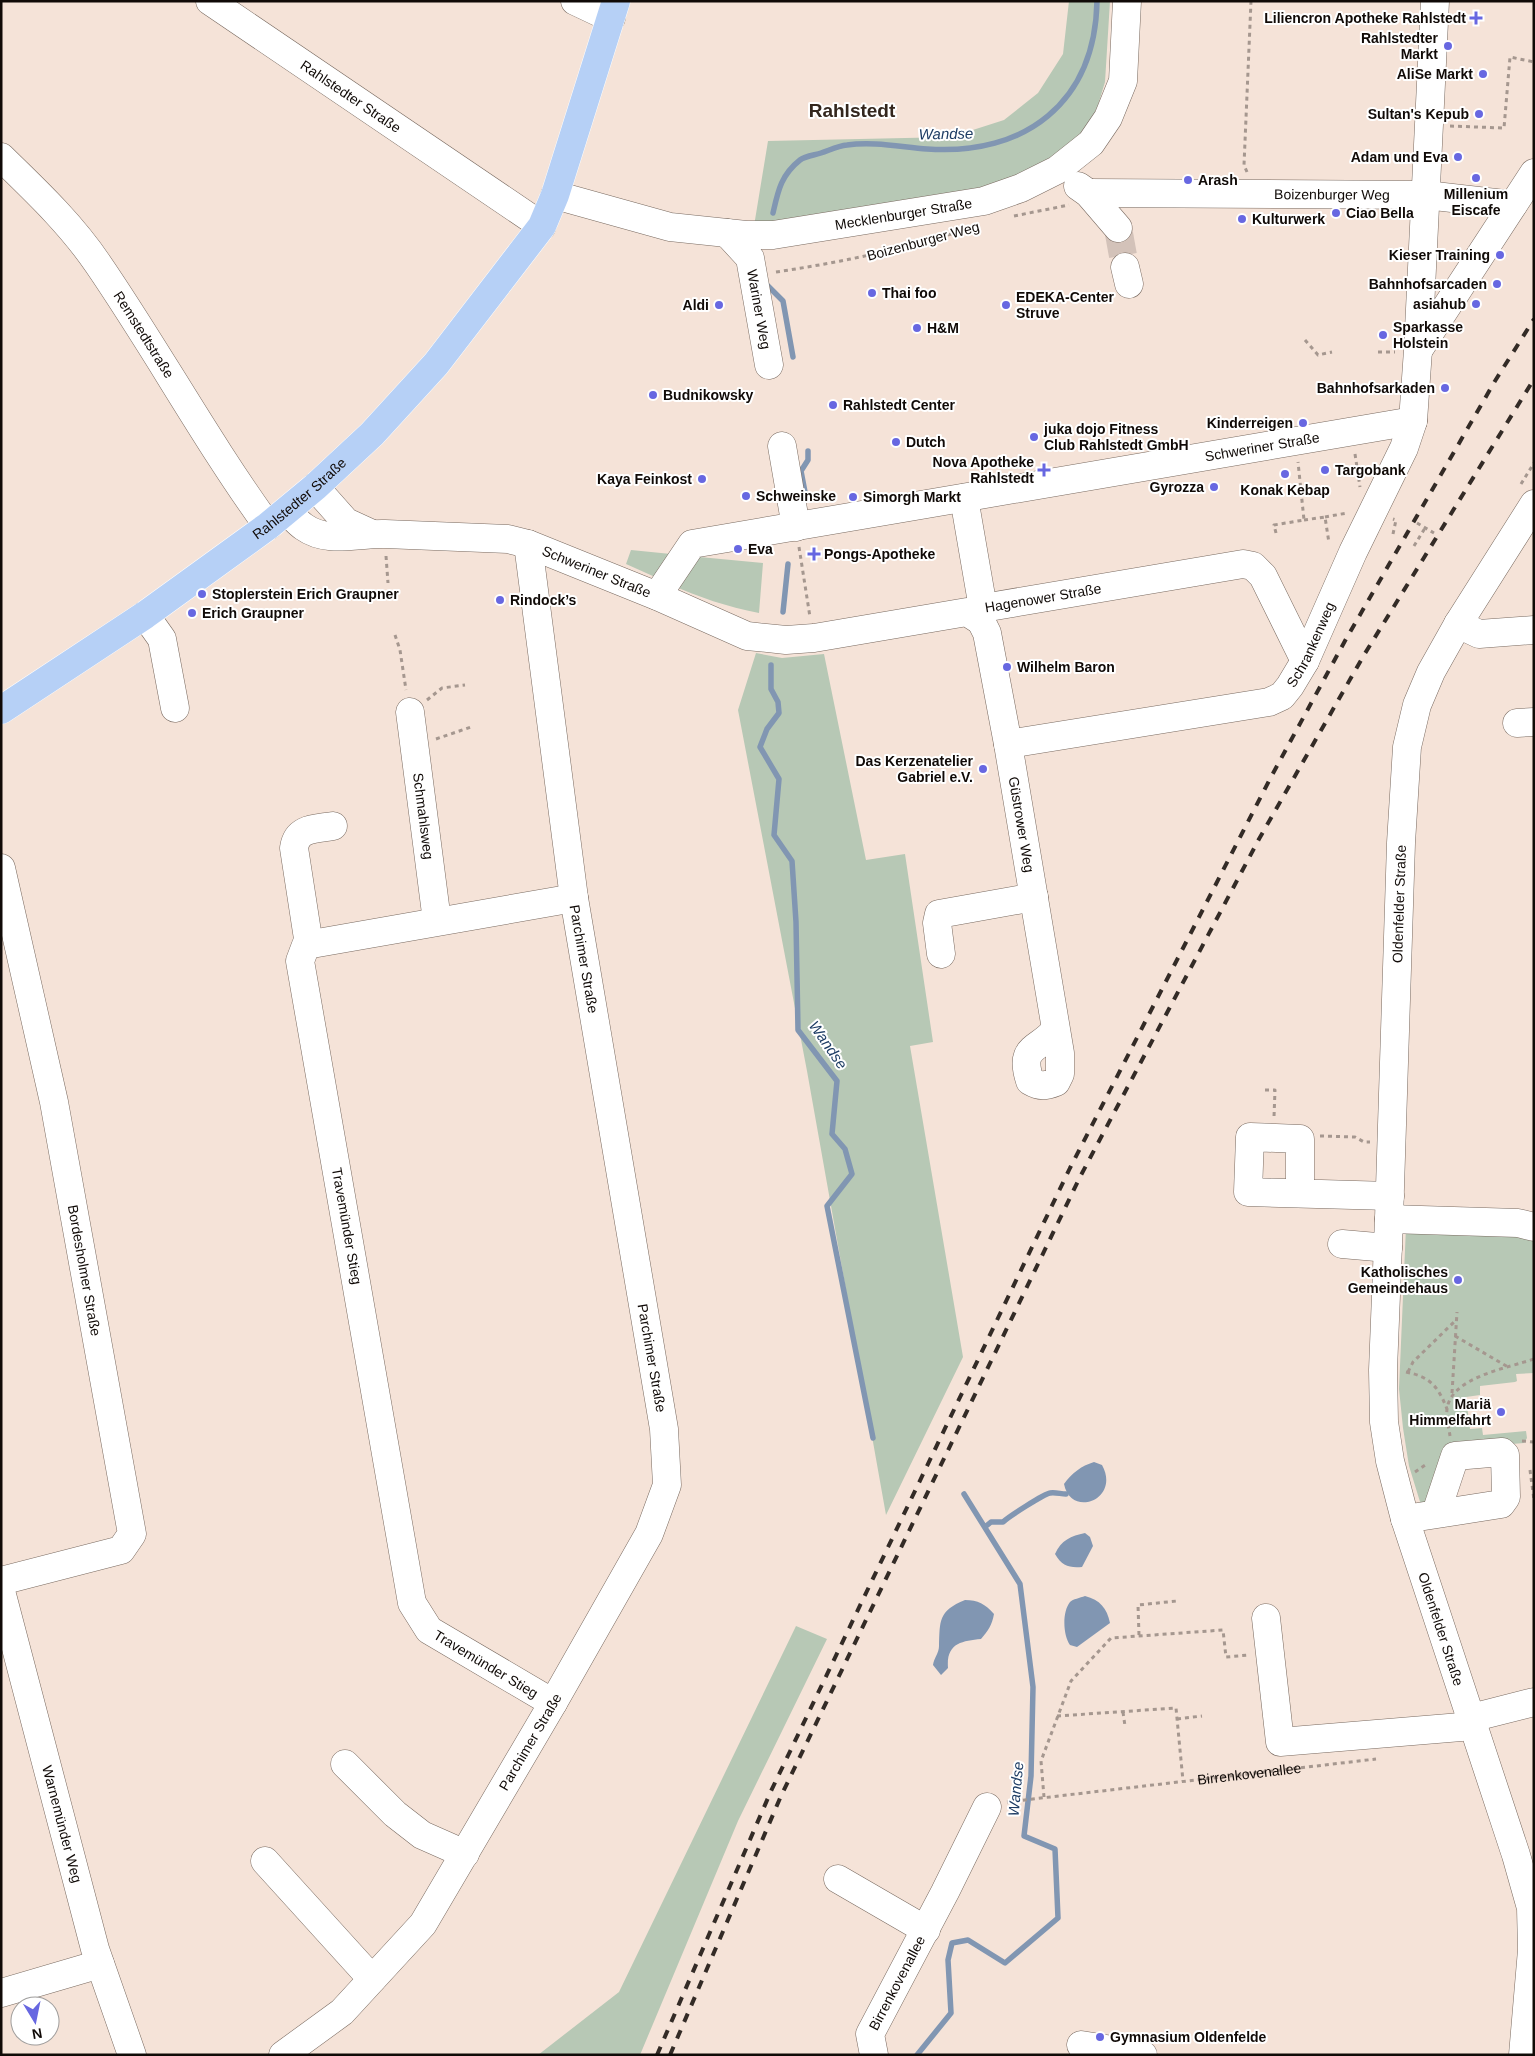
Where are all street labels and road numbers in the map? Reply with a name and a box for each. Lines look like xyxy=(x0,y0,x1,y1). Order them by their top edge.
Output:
street label: Rahlstedter Straße xyxy=(298,57,404,136)
street label: Boizenburger Weg xyxy=(1274,186,1390,203)
street label: Mecklenburger Straße xyxy=(834,195,973,233)
street label: Boizenburger Weg xyxy=(865,218,981,264)
street label: Wariner Weg xyxy=(744,268,774,351)
street label: Remstedtstraße xyxy=(111,288,177,381)
street label: Schweriner Straße xyxy=(1204,429,1321,464)
street label: Rahlstedter Straße xyxy=(249,454,349,543)
street label: Schweriner Straße xyxy=(540,543,654,601)
street label: Hagenower Straße xyxy=(984,580,1103,616)
street label: Schrankenweg xyxy=(1283,599,1338,690)
street label: Schmahlsweg xyxy=(410,772,437,860)
street label: Güstrower Weg xyxy=(1006,775,1037,874)
street label: Oldenfelder Straße xyxy=(1389,844,1409,963)
street label: Parchimer Straße xyxy=(567,904,601,1015)
street label: Travemünder Stieg xyxy=(329,1166,365,1286)
street label: Bordesholmer Straße xyxy=(65,1203,104,1338)
street label: Parchimer Straße xyxy=(635,1303,669,1414)
street label: Oldenfelder Straße xyxy=(1415,1570,1467,1688)
street label: Travemünder Stieg xyxy=(431,1627,541,1701)
street label: Parchimer Straße xyxy=(495,1690,565,1793)
street label: Birrenkovenallee xyxy=(1197,1760,1302,1788)
street label: Warnemünder Weg xyxy=(39,1764,85,1885)
street label: Birrenkovenallee xyxy=(865,1933,928,2033)

